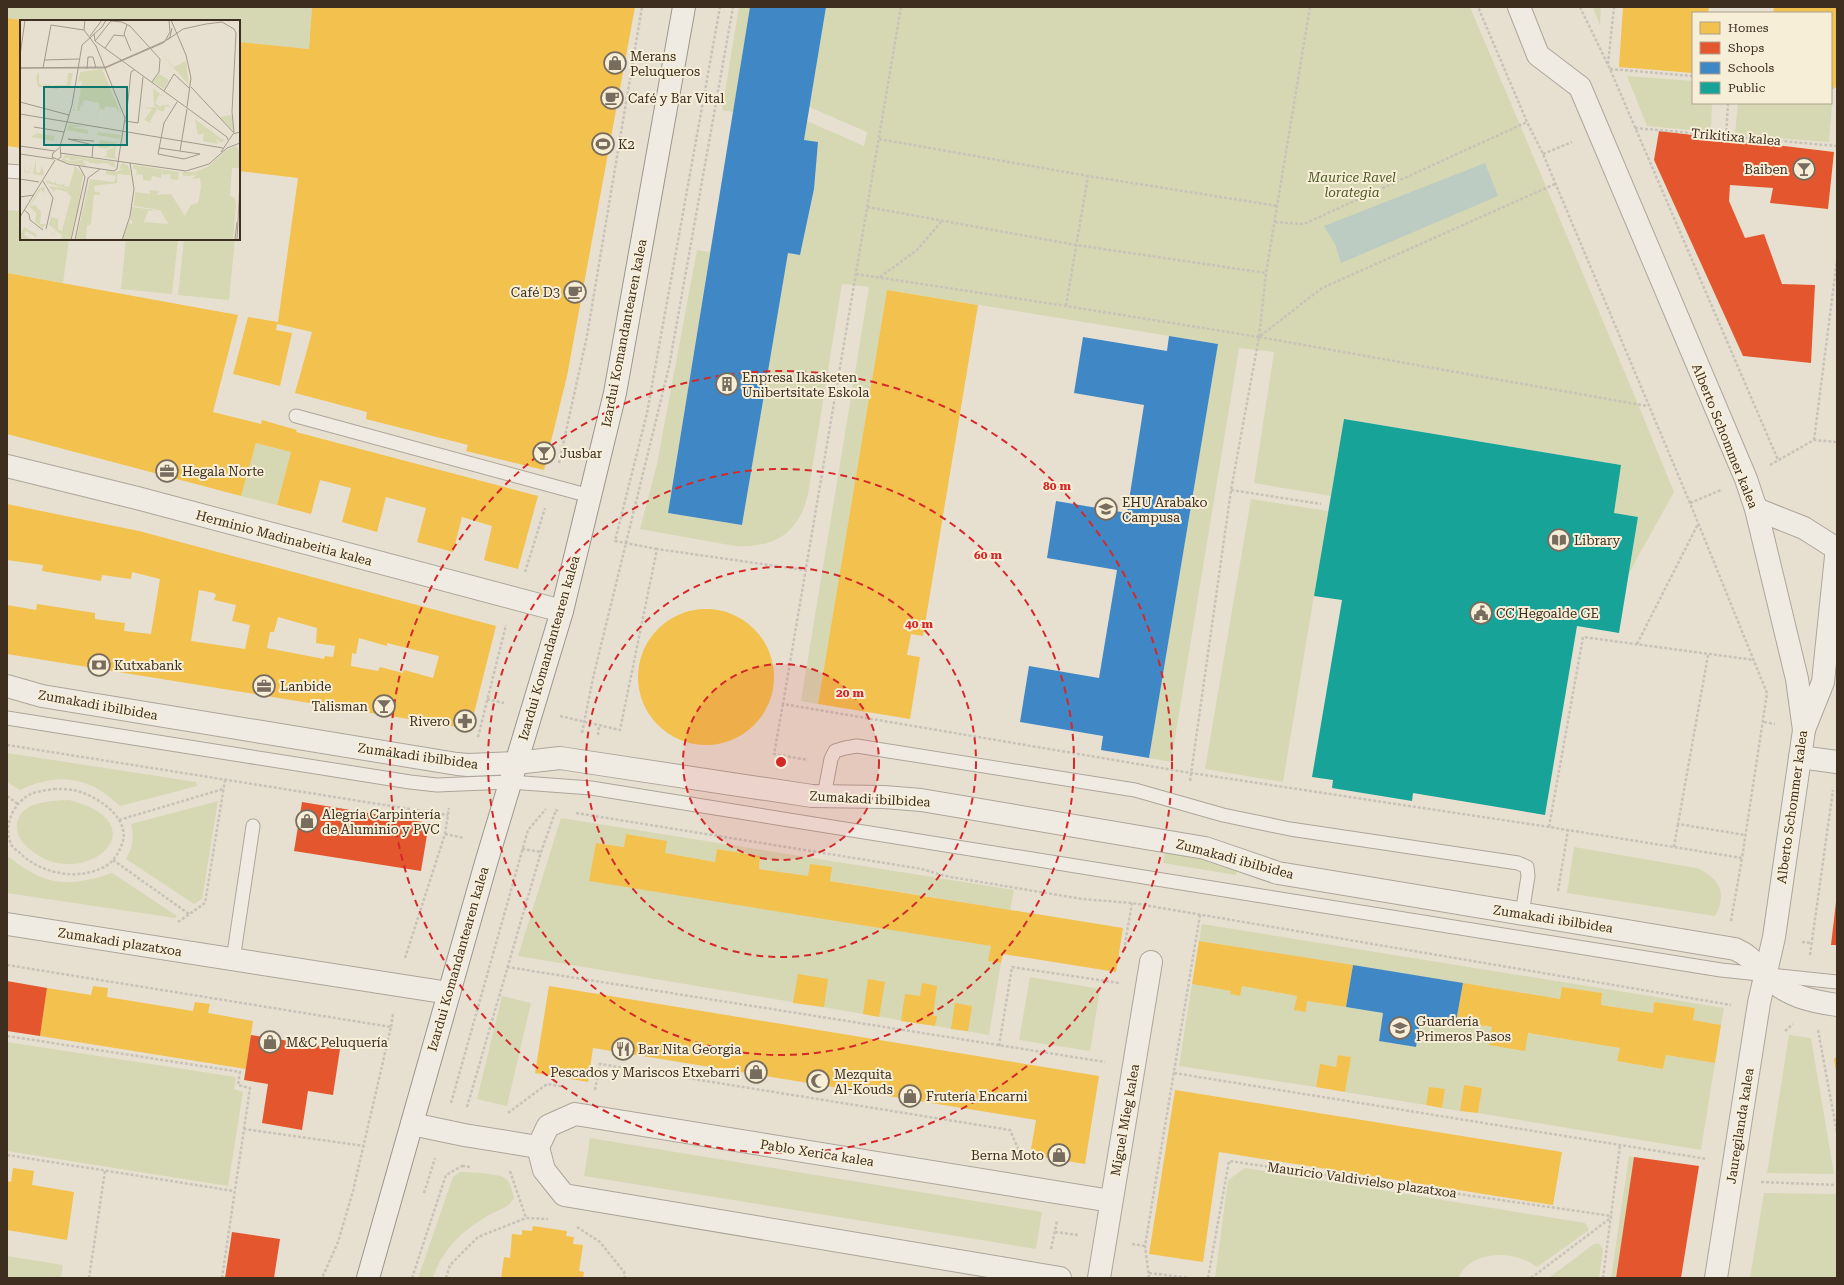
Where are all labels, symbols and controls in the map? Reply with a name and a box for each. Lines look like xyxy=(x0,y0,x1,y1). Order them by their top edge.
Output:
legend xyxy=(1692,12,1832,104)
inset map xyxy=(20,20,240,240)
text: Homes xyxy=(1728,21,1769,35)
text: Shops xyxy=(1728,41,1764,55)
place label: Merans Peluqueros xyxy=(630,49,700,79)
shop icon: Merans Peluqueros xyxy=(602,50,628,76)
text: Schools xyxy=(1728,61,1775,75)
text: Public xyxy=(1728,81,1766,95)
cafe icon: Café y Bar Vital xyxy=(599,85,625,111)
place label: Café y Bar Vital xyxy=(628,91,724,106)
street label: Trikitixa kalea xyxy=(1690,126,1782,148)
sports icon: K2 xyxy=(590,131,616,157)
place label: K2 xyxy=(618,137,635,152)
bar icon: Baiben xyxy=(1791,156,1817,182)
place label: Baiben xyxy=(1744,162,1789,177)
park label: Maurice Ravel lorategia xyxy=(1307,170,1396,200)
street label: Izardui Komandantearen kalea xyxy=(598,238,650,428)
cafe icon: Café D3 xyxy=(562,279,588,305)
place label: Café D3 xyxy=(511,285,560,300)
street label: Alberto Schommer kalea xyxy=(1689,361,1761,511)
place label: Enpresa Ikasketen Unibertsitate Eskola xyxy=(742,370,869,400)
building icon: Enpresa Ikasketen Unibertsitate Eskola xyxy=(714,371,740,397)
bar icon: Jusbar xyxy=(531,440,557,466)
place label: Jusbar xyxy=(560,446,603,461)
office icon: Hegala Norte xyxy=(154,458,180,484)
place label: Hegala Norte xyxy=(182,464,264,479)
text: 80 m xyxy=(1043,479,1071,493)
place label: EHU Arabako Campusa xyxy=(1122,495,1207,525)
school or university icon: EHU Arabako Campusa xyxy=(1093,496,1119,522)
street label: Herminio Madinabeitia kalea xyxy=(194,507,374,569)
library icon: Library xyxy=(1546,527,1572,553)
place label: Library xyxy=(1574,533,1620,548)
text: 60 m xyxy=(974,548,1002,562)
street label: Izardui Komandantearen kalea xyxy=(515,554,583,742)
public building icon: CC Hegoalde GE xyxy=(1468,600,1494,626)
place label: CC Hegoalde GE xyxy=(1496,606,1599,621)
text: 40 m xyxy=(905,617,933,631)
bank icon: Kutxabank xyxy=(86,652,112,678)
place label: Kutxabank xyxy=(114,658,183,673)
office icon: Lanbide xyxy=(251,673,277,699)
place label: Lanbide xyxy=(280,679,331,694)
text: 20 m xyxy=(836,686,864,700)
street label: Zumakadi ibilbidea xyxy=(37,687,159,723)
bar icon: Talisman xyxy=(371,693,397,719)
place label: Talisman xyxy=(311,699,369,714)
pharmacy icon: Rivero xyxy=(452,708,478,734)
place label: Rivero xyxy=(409,714,450,729)
street label: Alberto Schommer kalea xyxy=(1774,729,1810,885)
street label: Zumakadi ibilbidea xyxy=(357,740,479,772)
centre of rings xyxy=(774,755,788,769)
street label: Zumakadi ibilbidea xyxy=(809,788,931,810)
place label: Alegría Carpintería de Aluminio y PVC xyxy=(322,807,441,837)
shop icon: Alegría Carpintería de Aluminio y PVC xyxy=(294,808,320,834)
street label: Zumakadi ibilbidea xyxy=(1174,836,1296,882)
street label: Izardui Komandantearen kalea xyxy=(424,865,492,1053)
street label: Zumakadi ibilbidea xyxy=(1492,902,1614,936)
street label: Zumakadi plazatxoa xyxy=(57,925,183,959)
place label: Guardería Primeros Pasos xyxy=(1416,1014,1511,1044)
school or university icon: Guardería Primeros Pasos xyxy=(1387,1015,1413,1041)
shop icon: M&C Peluquería xyxy=(257,1029,283,1055)
place label: M&C Peluquería xyxy=(286,1035,388,1050)
restaurant icon: Bar Nita Georgia xyxy=(610,1036,636,1062)
place label: Bar Nita Georgia xyxy=(638,1042,741,1057)
shop icon: Pescados y Mariscos Etxebarri xyxy=(743,1059,769,1085)
street label: Miguel Mieg kalea xyxy=(1108,1063,1142,1177)
place label: Pescados y Mariscos Etxebarri xyxy=(550,1065,740,1080)
place label: Mezquita Al-Kouds xyxy=(834,1067,893,1097)
street label: Jauregilanda kalea xyxy=(1723,1067,1757,1185)
mosque icon: Mezquita Al-Kouds xyxy=(805,1068,831,1094)
shop icon: Frutería Encarni xyxy=(897,1083,923,1109)
place label: Frutería Encarni xyxy=(926,1089,1028,1104)
street label: Pablo Xerica kalea xyxy=(759,1137,875,1169)
shop icon: Berna Moto xyxy=(1046,1142,1072,1168)
place label: Berna Moto xyxy=(971,1148,1044,1163)
street label: Mauricio Valdivielso plazatxoa xyxy=(1266,1159,1458,1201)

